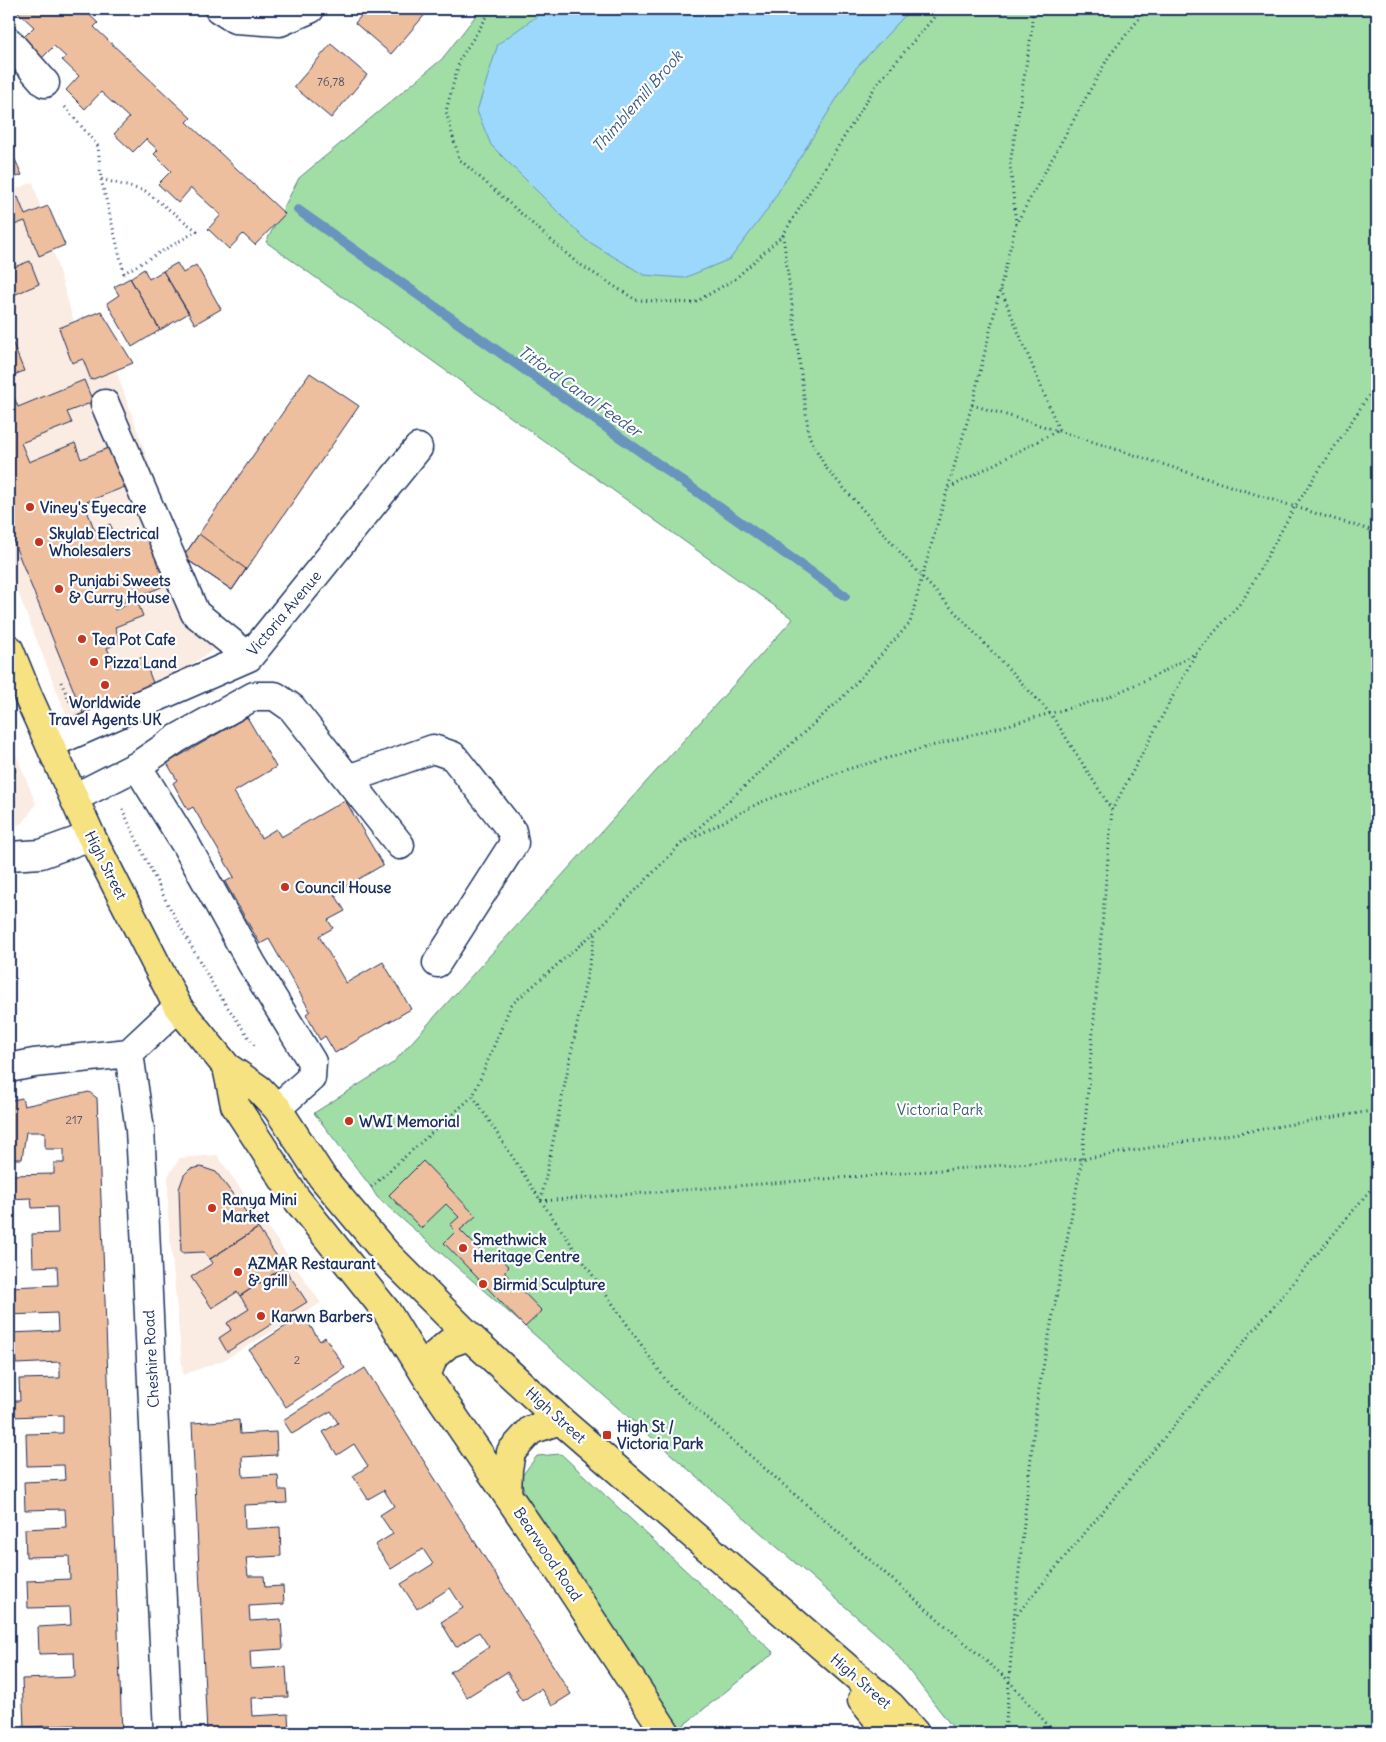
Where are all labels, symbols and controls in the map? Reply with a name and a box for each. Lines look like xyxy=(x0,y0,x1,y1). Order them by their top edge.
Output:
water label: Thimblemill Brook xyxy=(588,45,688,156)
house number: 76,78 xyxy=(317,74,345,89)
water label: Titford Canal Feeder xyxy=(514,341,648,443)
place label: Viney's Eyecare xyxy=(40,498,146,518)
marker: Viney's Eyecare xyxy=(24,501,36,513)
place label: Skylab Electrical Wholesalers xyxy=(49,524,159,560)
marker: Skylab Electrical Wholesalers xyxy=(33,536,45,548)
street label: Victoria Avenue xyxy=(243,566,325,660)
place label: Punjabi Sweets & Curry House xyxy=(69,571,171,608)
marker: Punjabi Sweets & Curry House xyxy=(53,583,65,595)
place label: Tea Pot Cafe xyxy=(92,630,176,649)
marker: Tea Pot Cafe xyxy=(76,633,88,645)
place label: Pizza Land xyxy=(104,653,177,672)
marker: Pizza Land xyxy=(88,656,100,668)
marker: Worldwide Travel Agents UK xyxy=(99,679,111,691)
place label: Worldwide Travel Agents UK xyxy=(48,693,162,730)
street label: High Street xyxy=(81,827,131,903)
place label: Council House xyxy=(295,878,391,897)
marker: Council House xyxy=(279,881,291,893)
park label: Victoria Park xyxy=(897,1100,984,1119)
house number: 217 xyxy=(65,1112,83,1127)
place label: WWI Memorial xyxy=(359,1112,460,1131)
marker: WWI Memorial xyxy=(343,1115,355,1127)
place label: Ranya Mini Market xyxy=(222,1190,297,1226)
marker: Ranya Mini Market xyxy=(206,1202,218,1214)
place label: Smethwick Heritage Centre xyxy=(473,1230,580,1267)
marker: Smethwick Heritage Centre xyxy=(457,1242,469,1254)
place label: AZMAR Restaurant & grill xyxy=(248,1254,377,1291)
marker: AZMAR Restaurant & grill xyxy=(232,1266,244,1278)
place label: Birmid Sculpture xyxy=(493,1275,605,1295)
marker: Birmid Sculpture xyxy=(477,1278,489,1290)
place label: Karwn Barbers xyxy=(271,1307,373,1326)
street label: Cheshire Road xyxy=(139,1309,163,1408)
marker: Karwn Barbers xyxy=(255,1310,267,1322)
house number: 2 xyxy=(294,1352,301,1367)
street label: High Street xyxy=(522,1383,590,1447)
place label: High St / Victoria Park xyxy=(617,1417,704,1453)
marker: High St / Victoria Park xyxy=(601,1429,613,1441)
street label: Bearwood Road xyxy=(510,1504,586,1605)
street label: High Street xyxy=(827,1649,895,1713)

